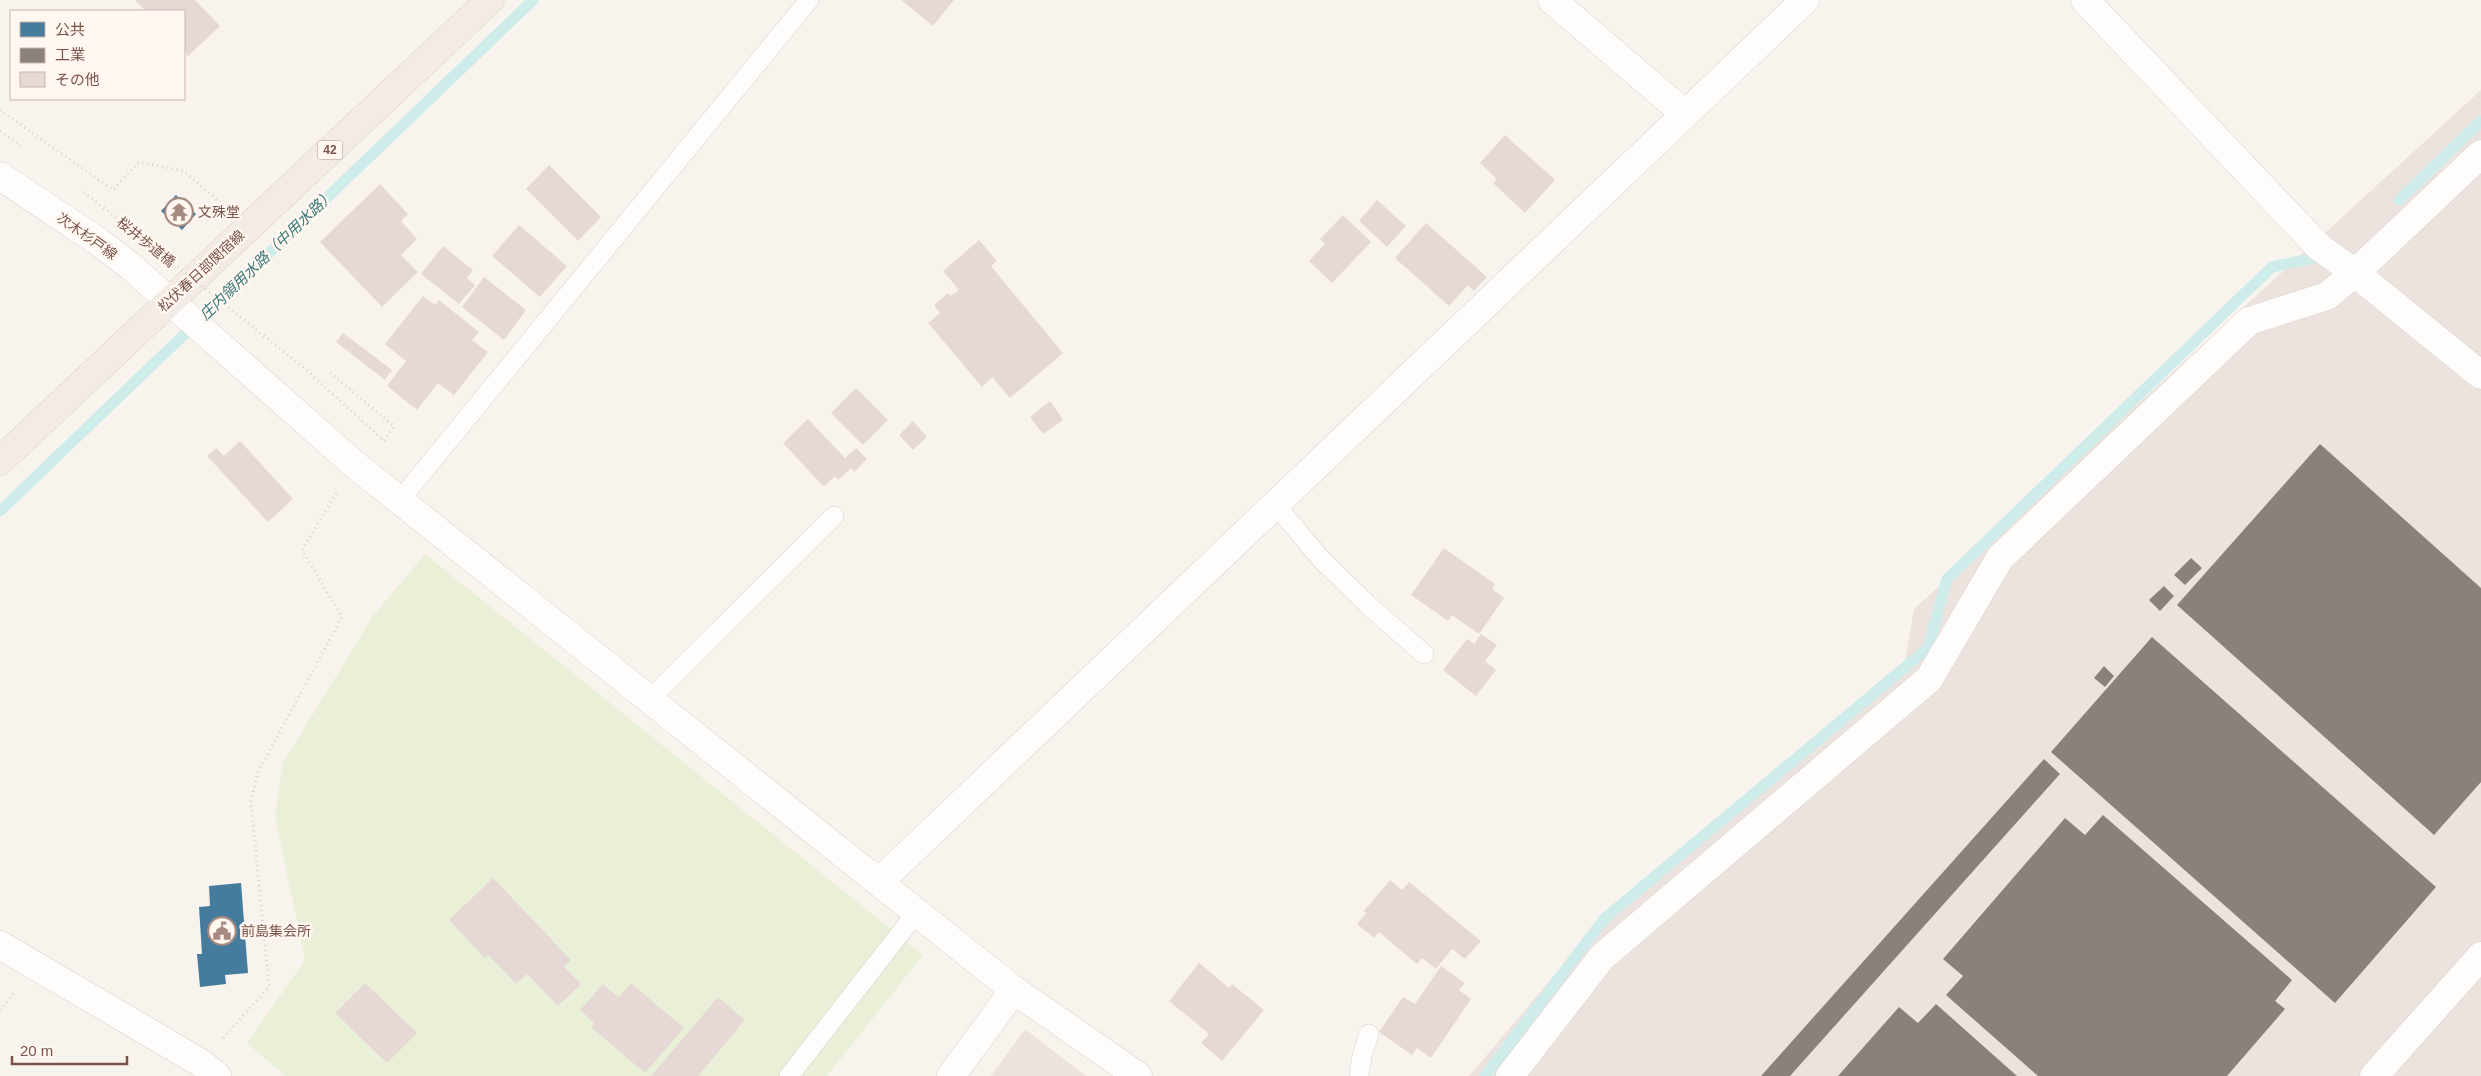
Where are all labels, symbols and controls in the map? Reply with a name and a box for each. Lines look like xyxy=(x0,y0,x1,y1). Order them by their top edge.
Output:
legend xyxy=(10,10,185,100)
text: 公共 xyxy=(55,21,85,38)
text: 工業 xyxy=(55,46,85,63)
text: その他 xyxy=(55,71,100,88)
road number: 42 xyxy=(318,140,342,160)
water label: 庄内領用水路（中用水路） xyxy=(196,186,337,323)
temple icon: 文殊堂 xyxy=(164,197,194,227)
place label: 文殊堂 xyxy=(198,204,240,220)
street label: 次木杉戸線 xyxy=(54,209,120,263)
street label: 桜井歩道橋 xyxy=(114,214,178,270)
street label: 松伏春日部関宿線 xyxy=(155,227,247,315)
public building icon: 前島集会所 xyxy=(207,916,237,946)
place label: 前島集会所 xyxy=(241,923,311,939)
scale bar xyxy=(12,1034,128,1066)
text: 20 m xyxy=(20,1042,53,1059)

